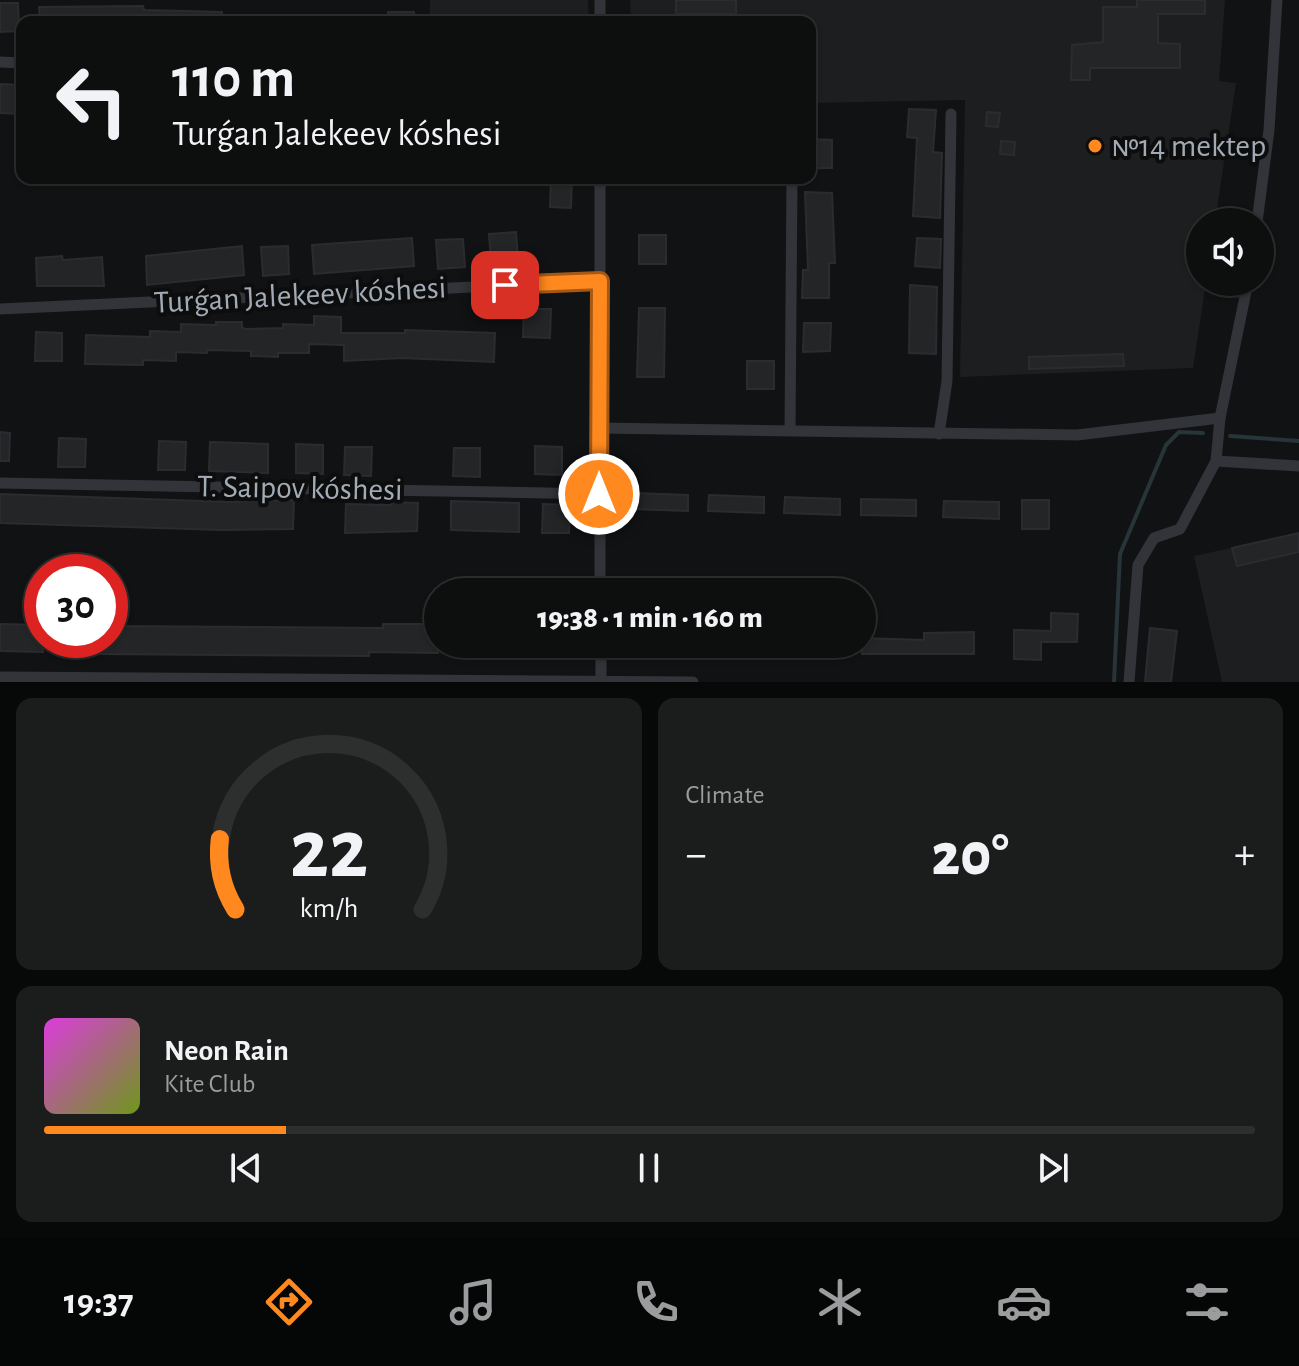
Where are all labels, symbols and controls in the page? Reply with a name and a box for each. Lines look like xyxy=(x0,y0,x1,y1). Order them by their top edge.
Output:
icon: left xyxy=(40,48,144,152)
text: 110 m xyxy=(172,51,295,107)
text: Turǵan Jalekeev kóshesi xyxy=(172,116,501,152)
place label: №14 mektep xyxy=(1111,130,1266,162)
marker: №14 mektep xyxy=(1086,137,1104,155)
map controls xyxy=(1186,208,1274,296)
button: sound xyxy=(1186,208,1274,296)
pin xyxy=(471,251,539,319)
icon: arrive xyxy=(483,263,527,307)
street label: Turǵan Jalekeev kóshesi xyxy=(153,271,447,319)
position arrow xyxy=(557,452,641,536)
street label: T. Saipov kóshesi xyxy=(197,470,403,506)
speed limit sign: 30 xyxy=(24,554,128,658)
text: 19:38 · 1 min · 160 m xyxy=(537,603,763,633)
text: Climate xyxy=(686,782,764,808)
text: 22 xyxy=(290,809,368,893)
text: 20° xyxy=(932,826,1009,886)
text: − xyxy=(686,833,707,877)
text: + xyxy=(1234,833,1255,877)
text: km/h xyxy=(299,894,358,923)
text: Neon Rain xyxy=(164,1036,289,1066)
text: Kite Club xyxy=(164,1071,255,1097)
icon: previous xyxy=(224,1146,268,1190)
icon: pause xyxy=(627,1146,671,1190)
icon: next xyxy=(1031,1146,1075,1190)
icon: directions xyxy=(261,1274,317,1330)
icon: music xyxy=(445,1274,501,1330)
icon: phone xyxy=(628,1274,684,1330)
icon: climate xyxy=(812,1274,868,1330)
icon: car xyxy=(996,1274,1052,1330)
icon: filters xyxy=(1179,1274,1235,1330)
text: 19:37 xyxy=(64,1284,133,1320)

